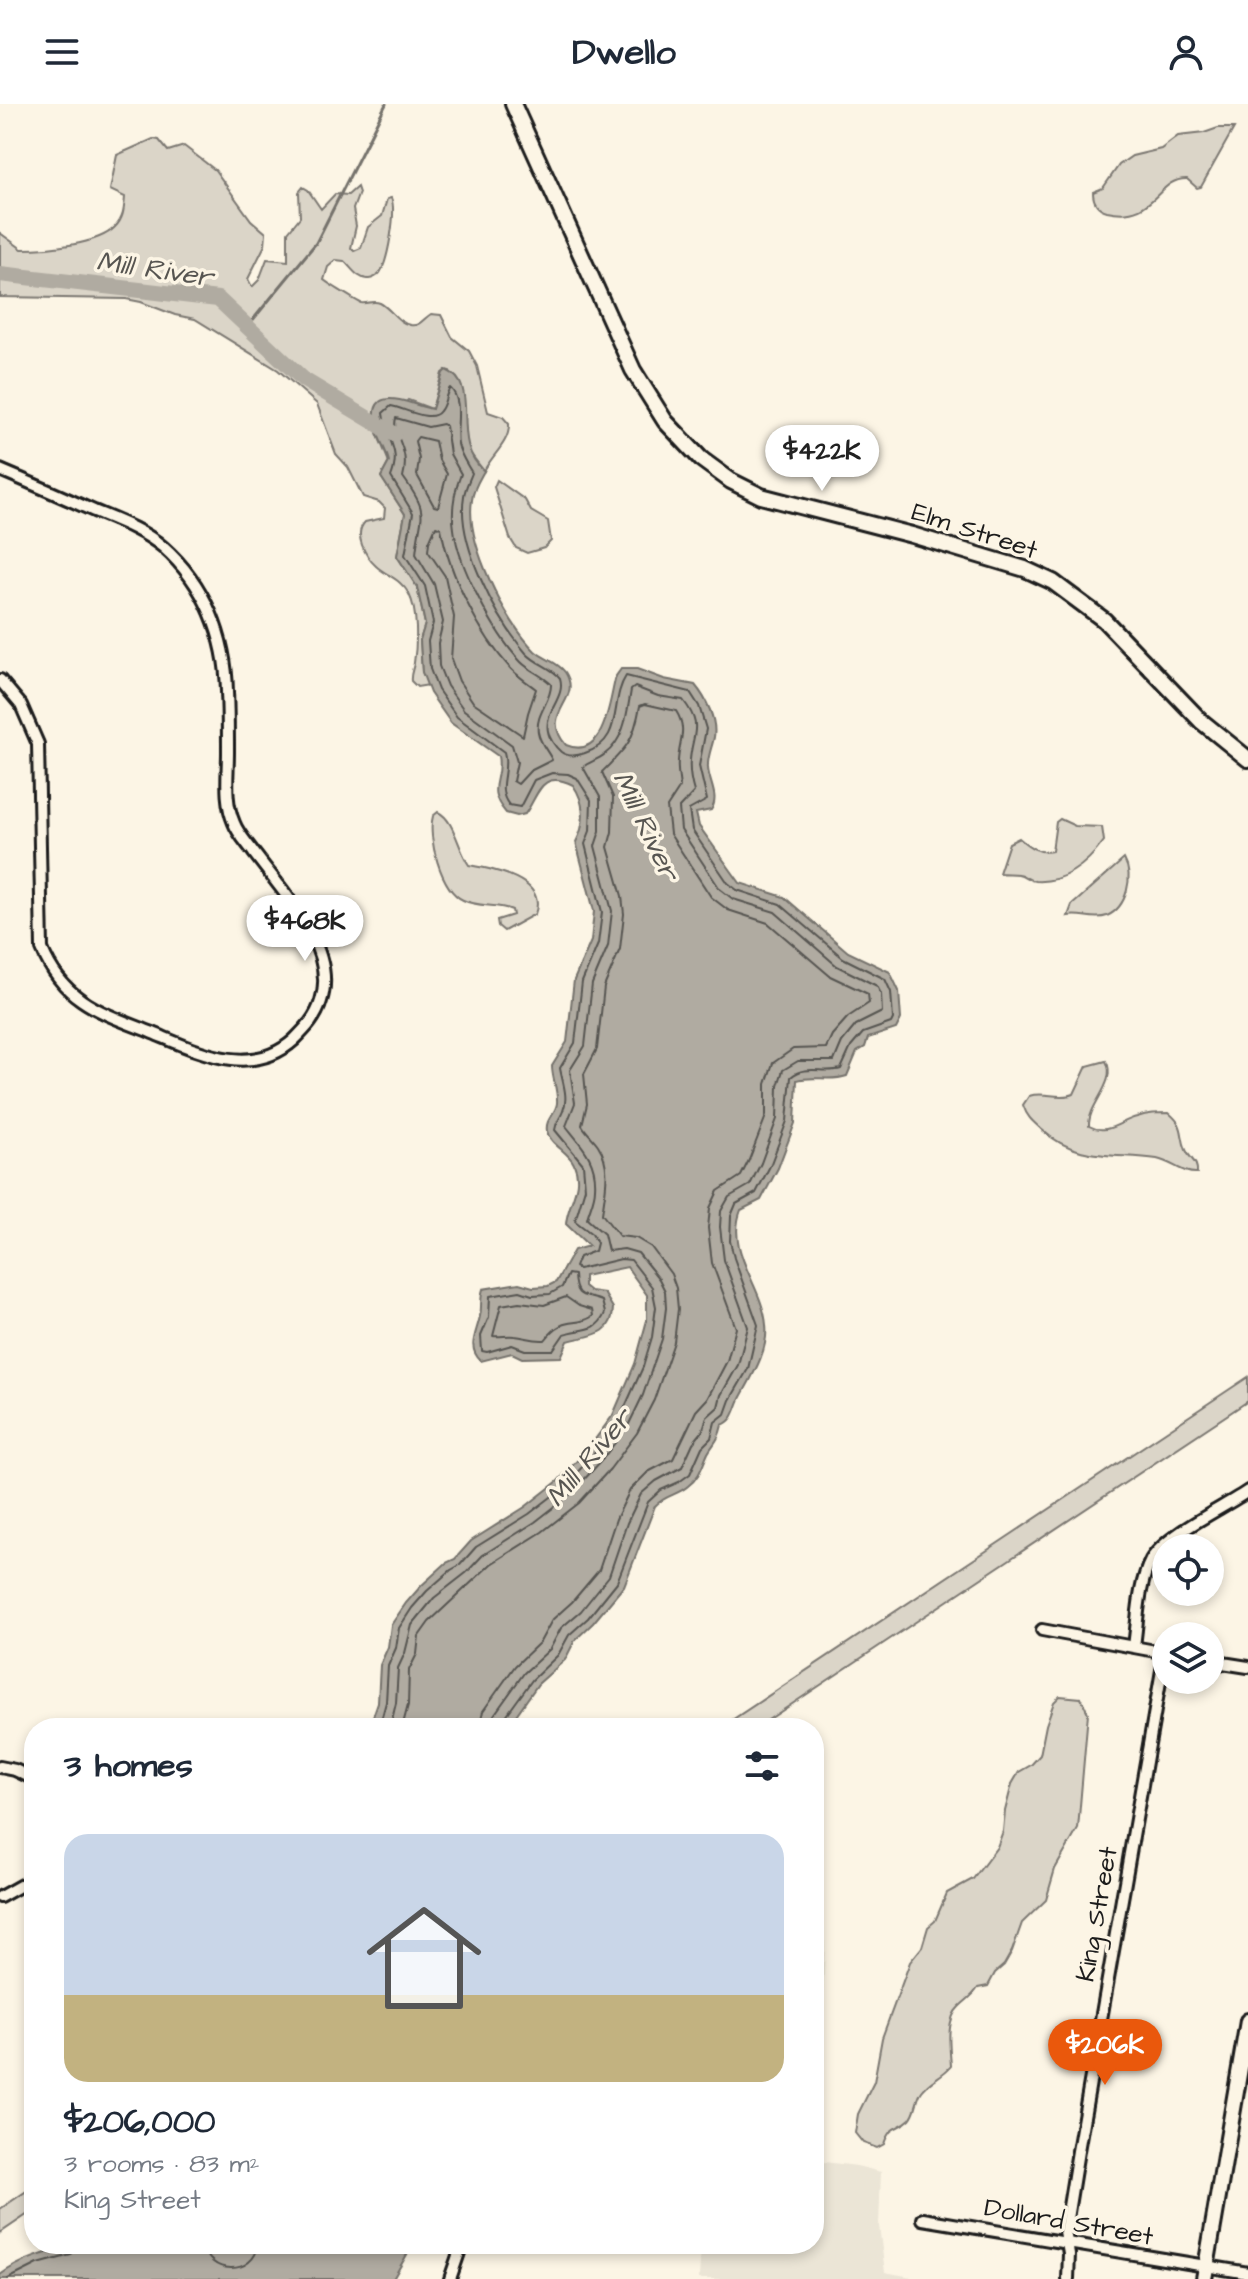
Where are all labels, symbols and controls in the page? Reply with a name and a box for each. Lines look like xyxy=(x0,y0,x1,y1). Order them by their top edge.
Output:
text: Dwello xyxy=(572,27,676,78)
icon: menu xyxy=(40,30,84,74)
icon: person xyxy=(1164,30,1208,74)
water label: Mill River xyxy=(94,242,218,297)
pin: $422K xyxy=(766,425,878,493)
text: $422K xyxy=(783,433,861,469)
street label: Elm Street xyxy=(907,494,1043,568)
water label: Mill River xyxy=(603,765,690,889)
pin: $468K xyxy=(249,895,361,963)
text: $468K xyxy=(264,903,346,939)
water label: Mill River xyxy=(537,1399,643,1515)
map controls xyxy=(1152,1534,1224,1694)
button: locate xyxy=(1152,1534,1224,1606)
button: layers xyxy=(1152,1622,1224,1694)
text: 3 homes xyxy=(64,1742,193,1790)
icon: filters xyxy=(740,1744,784,1788)
street label: King Street xyxy=(1067,1843,1129,1985)
icon: home xyxy=(352,1886,496,2030)
pin: $206K xyxy=(1049,2019,1161,2087)
text: $206K xyxy=(1066,2027,1144,2063)
text: $206,000 xyxy=(64,2098,216,2146)
text: 3 rooms · 83 m² xyxy=(64,2146,259,2182)
text: King Street xyxy=(64,2182,201,2218)
street label: Dollard Street xyxy=(981,2189,1157,2255)

